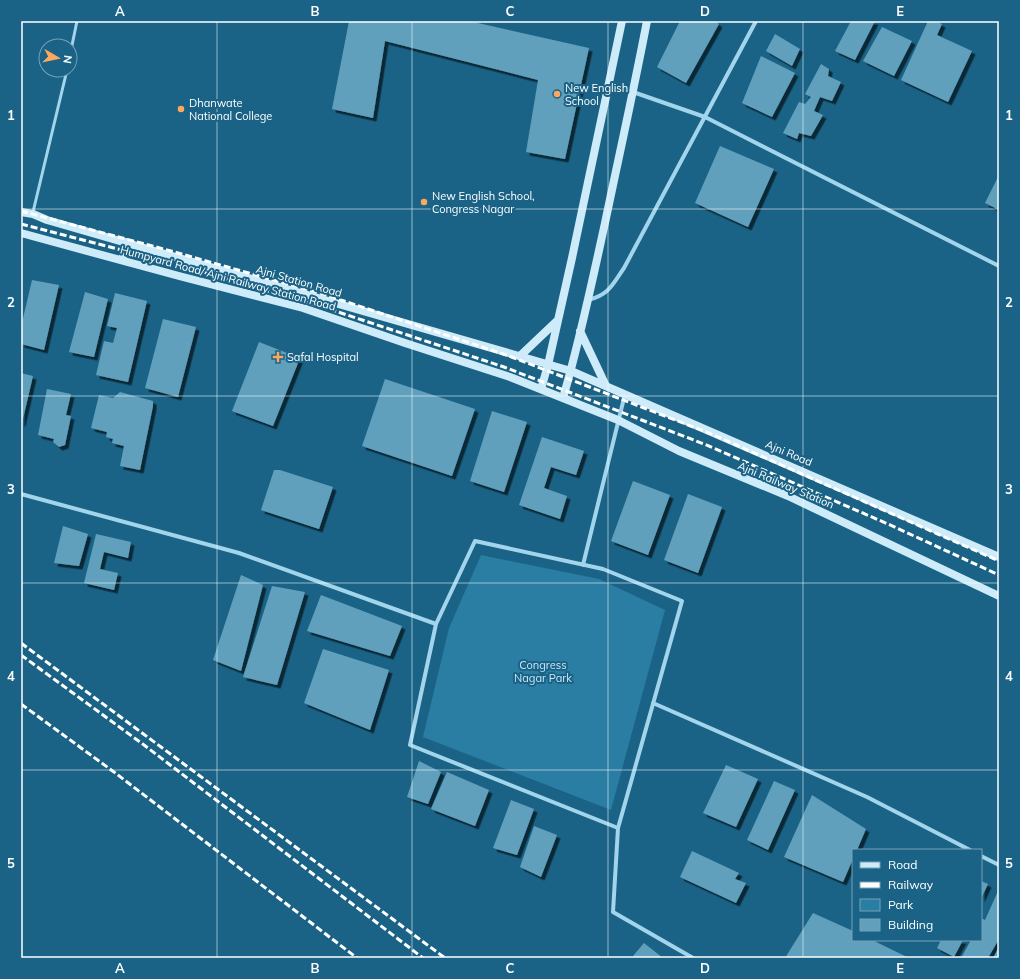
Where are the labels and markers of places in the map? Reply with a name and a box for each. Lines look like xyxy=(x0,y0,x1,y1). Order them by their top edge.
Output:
place label: New English School xyxy=(565,81,628,108)
marker: New English School xyxy=(552,89,562,99)
place label: Dhanwate National College xyxy=(189,96,272,123)
marker: Dhanwate National College xyxy=(176,104,186,114)
place label: New English School, Congress Nagar xyxy=(432,189,535,216)
marker: New English School, Congress Nagar xyxy=(419,197,429,207)
place label: Safal Hospital xyxy=(287,350,359,364)
marker: Safal Hospital xyxy=(272,351,284,363)

